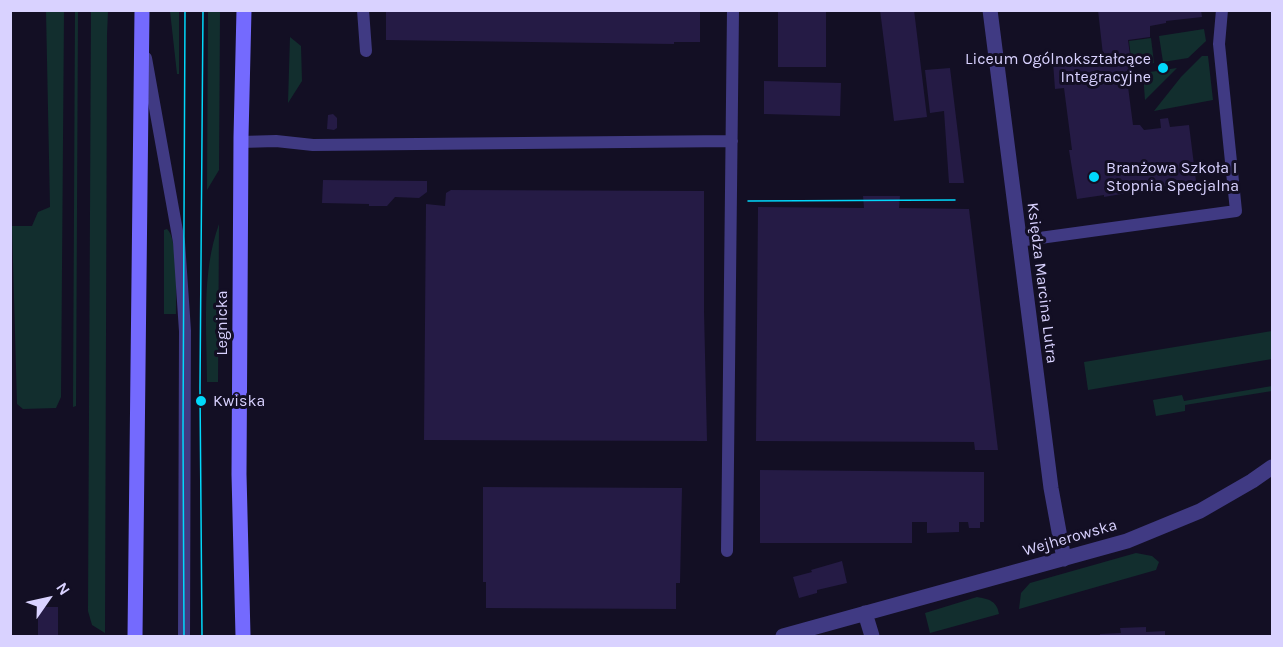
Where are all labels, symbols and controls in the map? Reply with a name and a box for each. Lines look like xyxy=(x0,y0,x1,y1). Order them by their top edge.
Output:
place label: Liceum Ogólnokształcące Integracyjne xyxy=(965,49,1151,87)
marker: Liceum Ogólnokształcące Integracyjne xyxy=(1156,61,1170,75)
place label: Branżowa Szkoła I Stopnia Specjalna xyxy=(1106,158,1239,196)
marker: Branżowa Szkoła I Stopnia Specjalna xyxy=(1087,170,1101,184)
street label: Księdza Marcina Lutra xyxy=(1023,201,1061,365)
street label: Legnicka xyxy=(212,290,232,356)
place label: Kwiska xyxy=(213,391,265,411)
marker: Kwiska xyxy=(194,394,208,408)
street label: Wejherowska xyxy=(1021,515,1119,561)
north arrow xyxy=(18,569,78,629)
text: N xyxy=(52,579,74,599)

